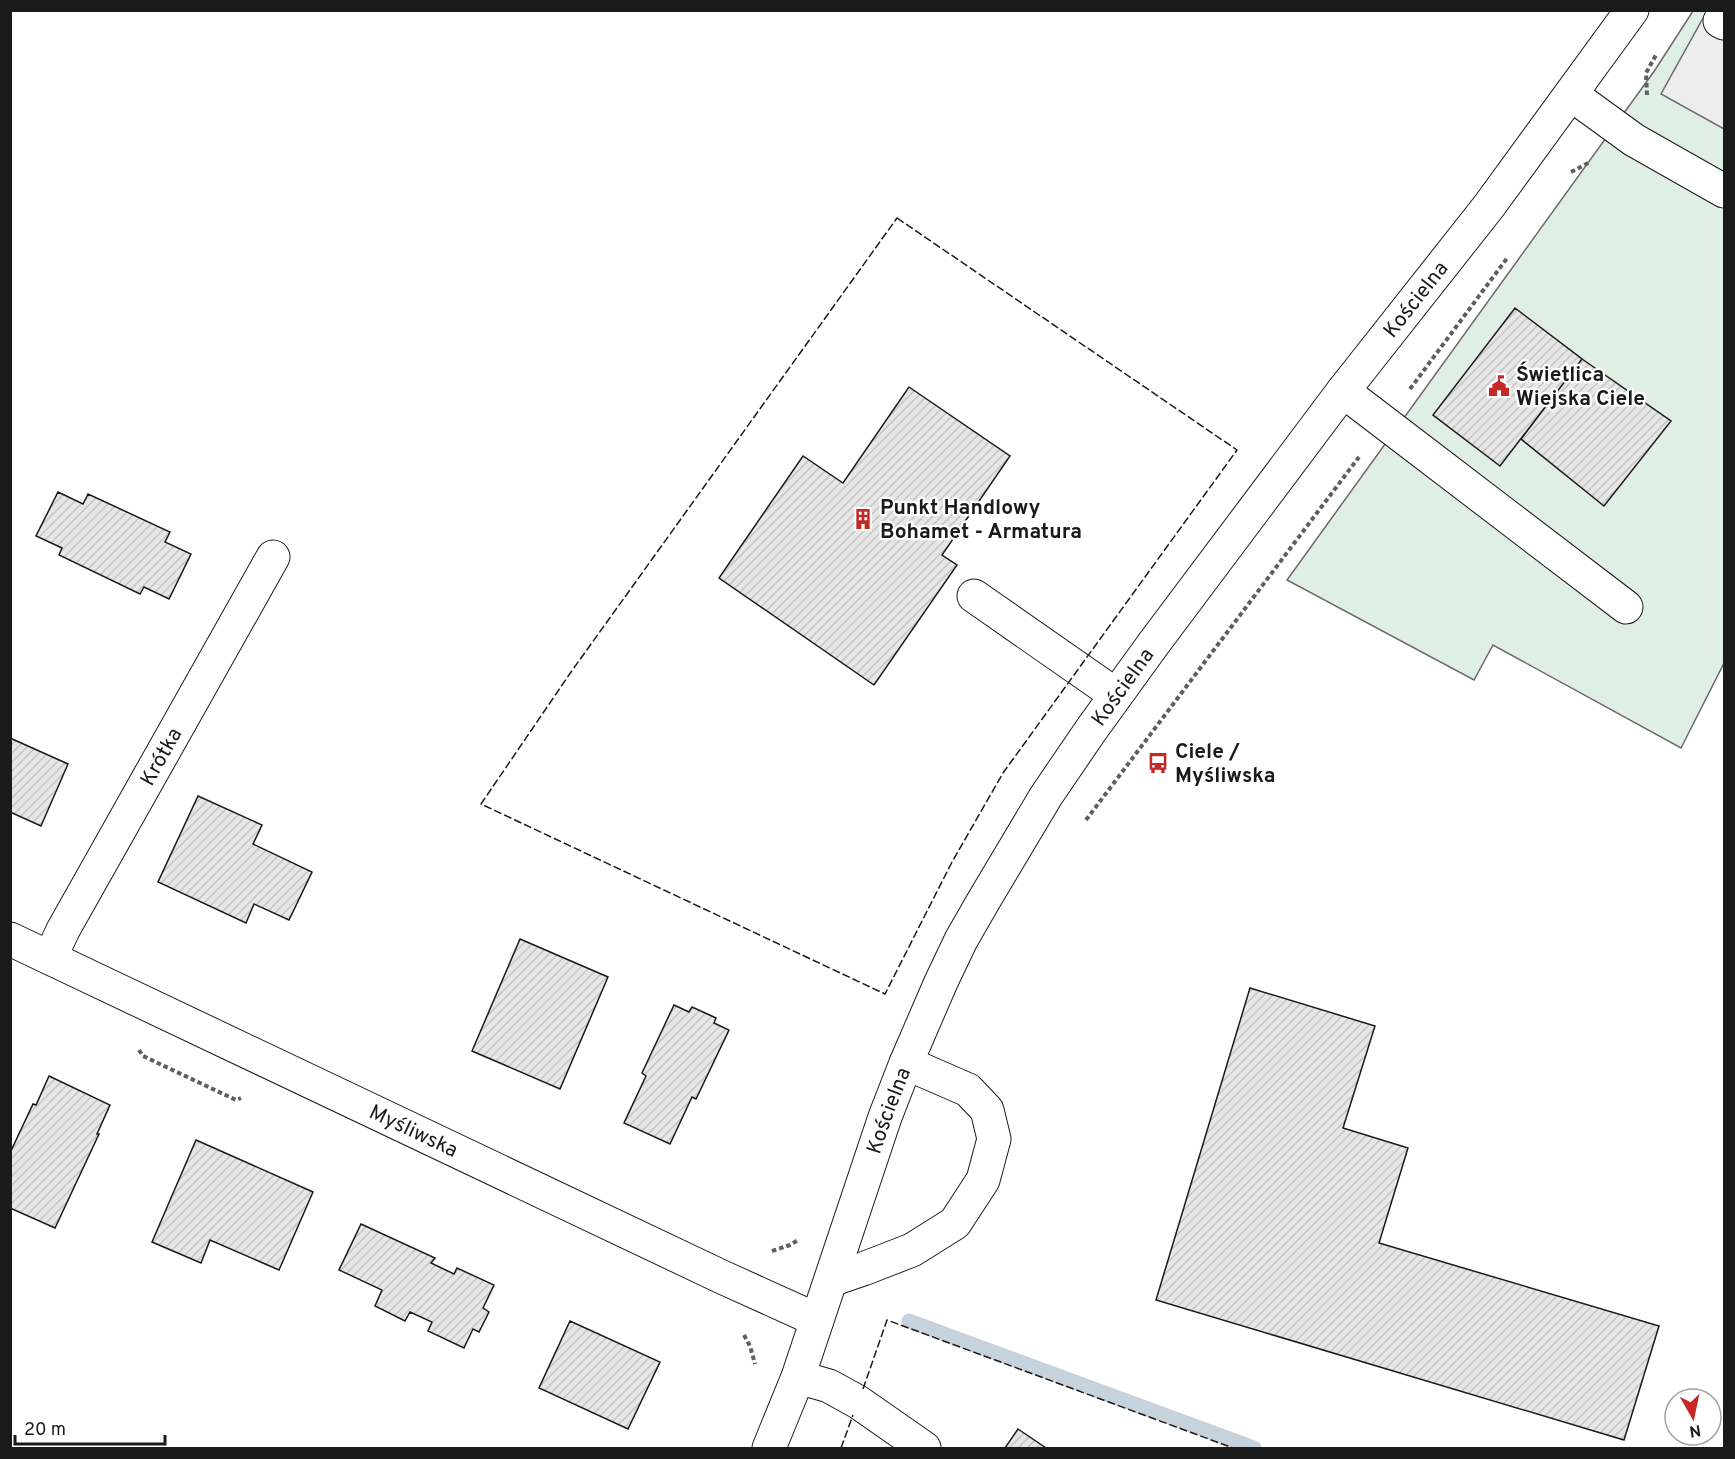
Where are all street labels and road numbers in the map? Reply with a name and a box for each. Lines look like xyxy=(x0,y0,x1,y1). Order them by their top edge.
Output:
street label: Kościelna xyxy=(1378,256,1455,344)
street label: Kościelna xyxy=(1086,643,1161,732)
street label: Krótka xyxy=(135,723,189,791)
street label: Kościelna xyxy=(862,1064,918,1158)
street label: Myśliwska xyxy=(364,1099,462,1165)

